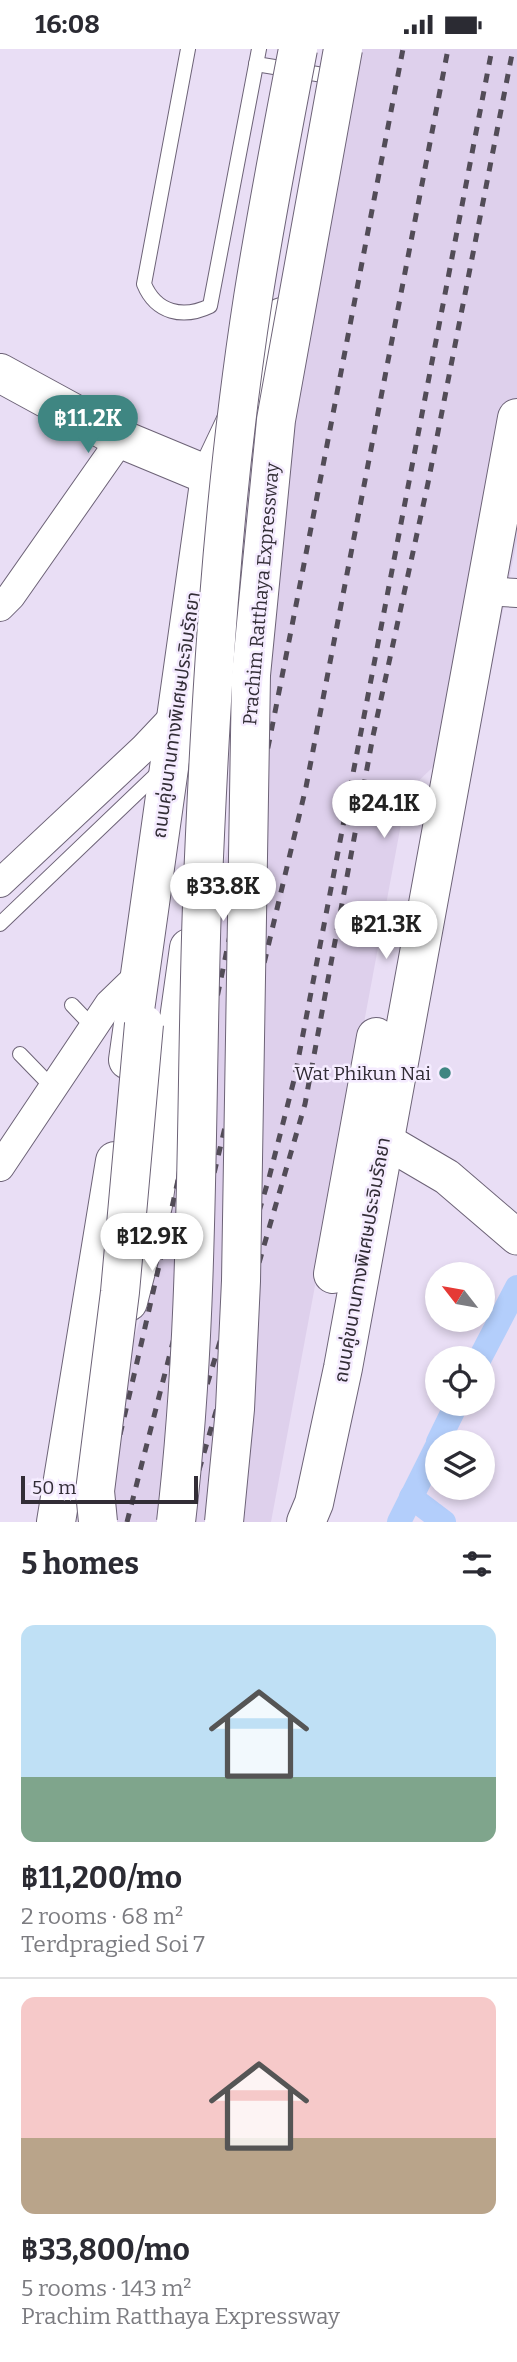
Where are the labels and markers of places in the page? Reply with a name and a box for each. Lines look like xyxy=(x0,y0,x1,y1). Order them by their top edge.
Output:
pin: ฿11.2K xyxy=(31,395,145,455)
pin: ฿24.1K xyxy=(327,781,441,840)
pin: ฿33.8K xyxy=(166,863,280,923)
pin: ฿21.3K xyxy=(329,901,443,961)
place label: Wat Phikun Nai xyxy=(295,1062,431,1085)
marker: Wat Phikun Nai xyxy=(437,1065,453,1081)
pin: ฿12.9K xyxy=(95,1213,209,1273)

